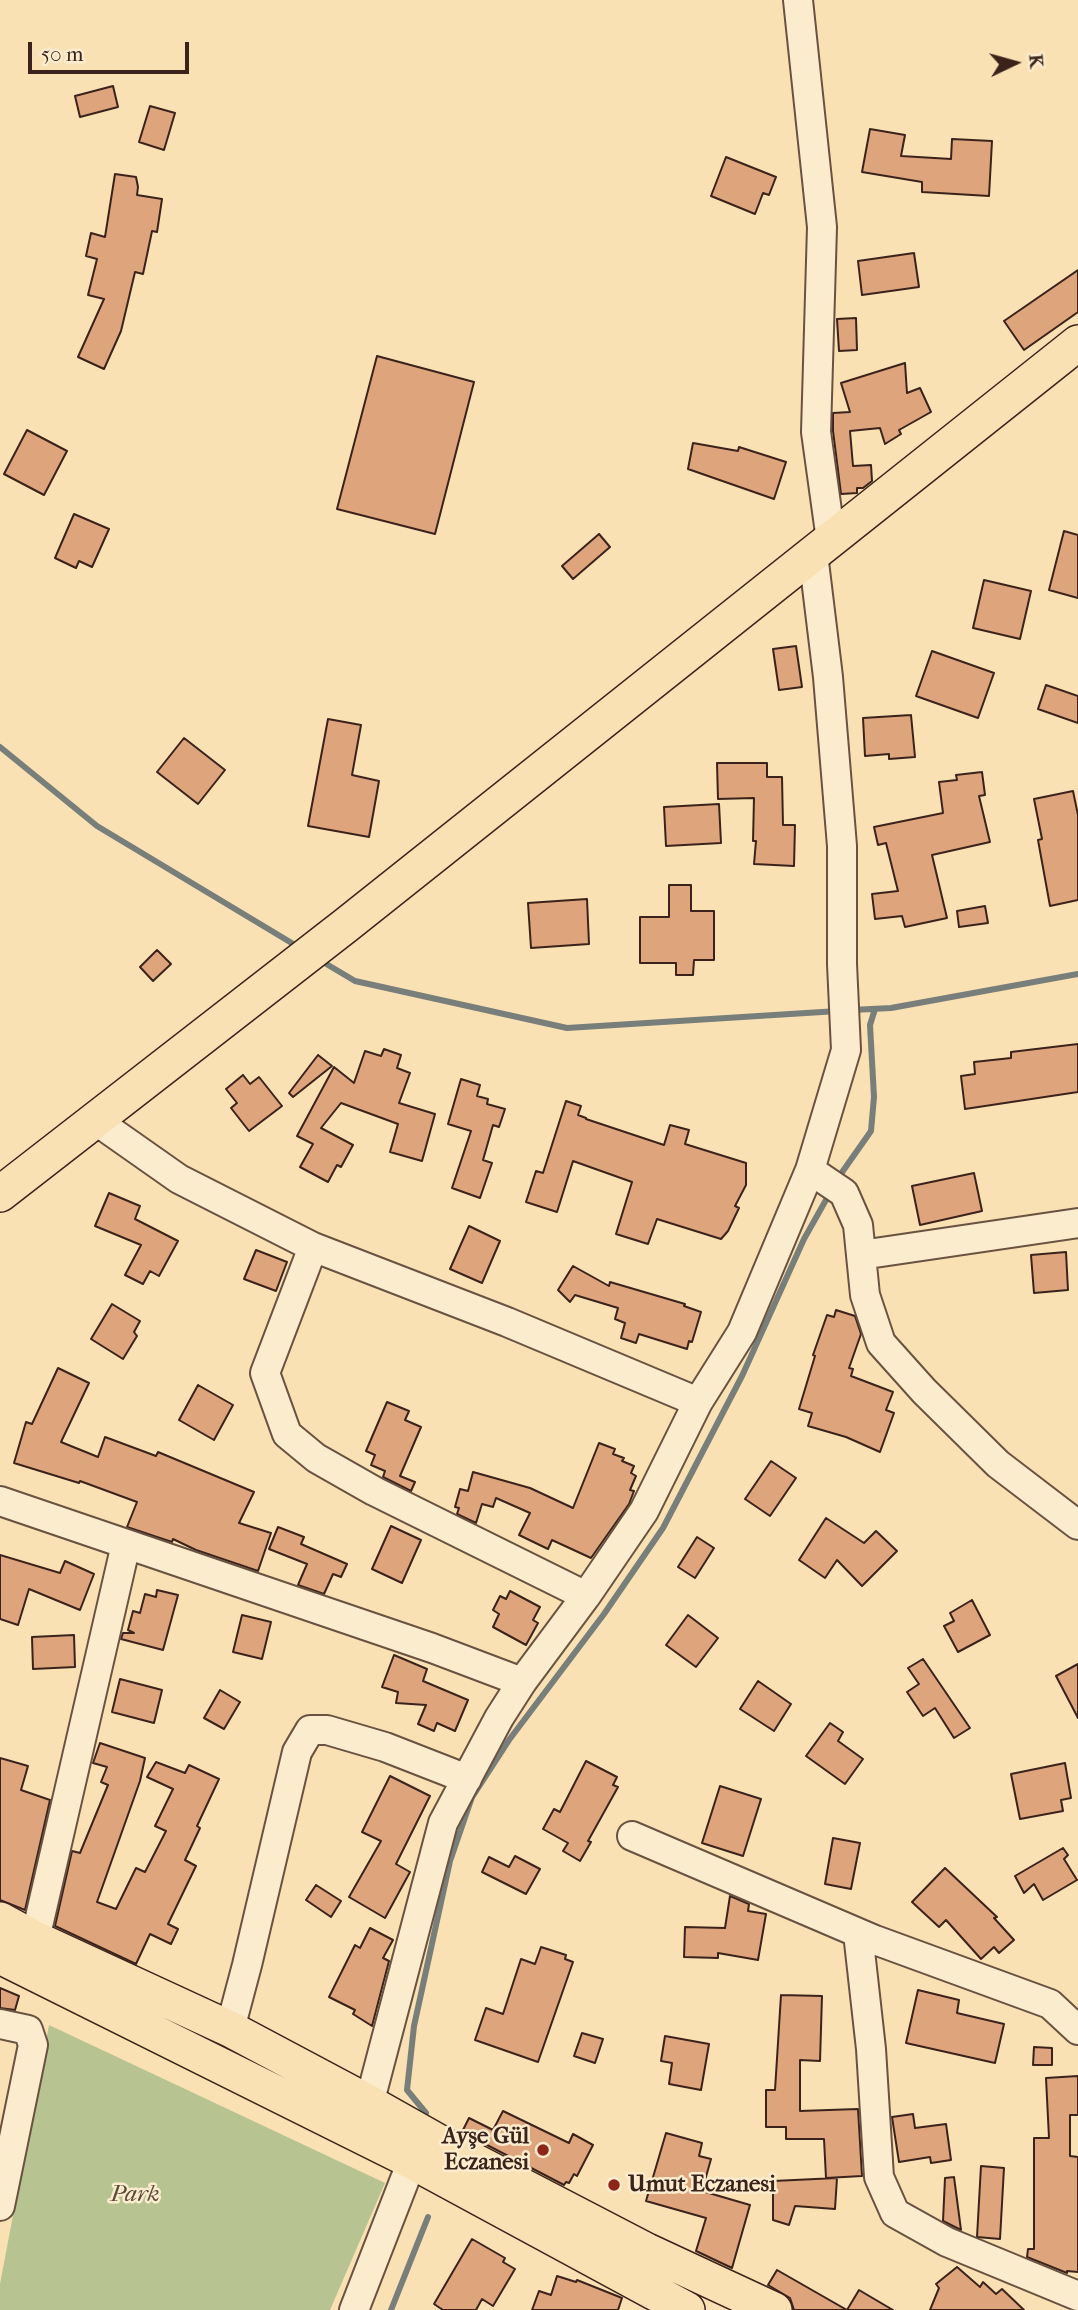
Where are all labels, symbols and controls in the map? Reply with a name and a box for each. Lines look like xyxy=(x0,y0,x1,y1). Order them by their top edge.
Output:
scale bar xyxy=(32,28,192,72)
north arrow xyxy=(980,28,1050,98)
text: 50 m xyxy=(41,42,84,66)
text: K xyxy=(1024,53,1047,69)
place label: Ayşe Gül Eczanesi xyxy=(442,2123,529,2177)
marker: Ayşe Gül Eczanesi xyxy=(535,2142,551,2158)
place label: Umut Eczanesi xyxy=(628,2171,776,2199)
marker: Umut Eczanesi xyxy=(606,2177,622,2193)
park label: Park xyxy=(111,2181,159,2209)

